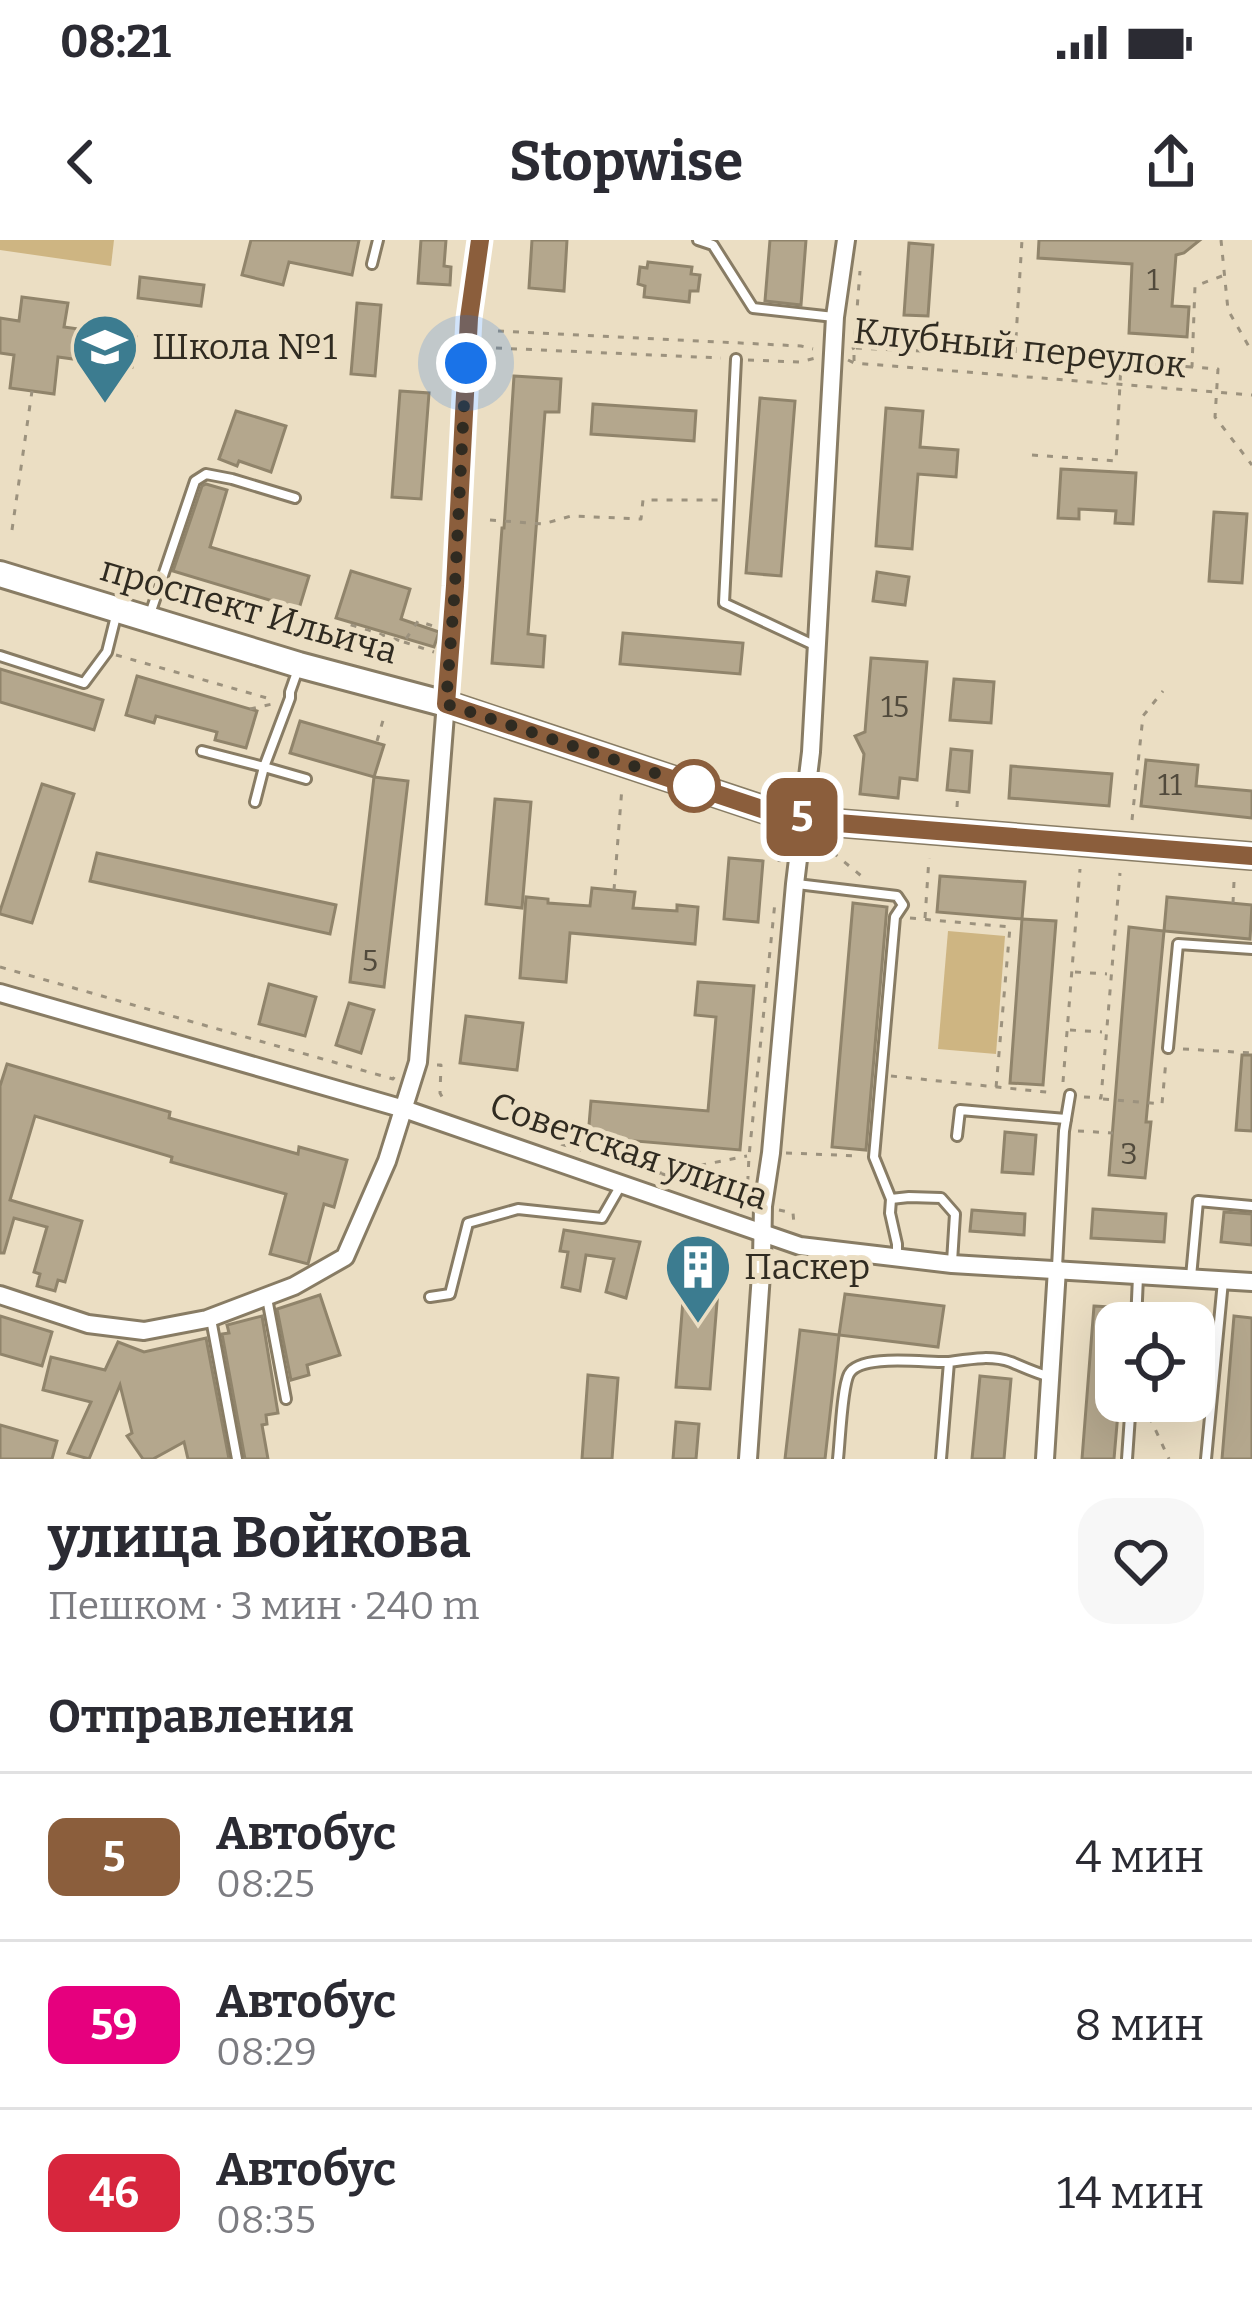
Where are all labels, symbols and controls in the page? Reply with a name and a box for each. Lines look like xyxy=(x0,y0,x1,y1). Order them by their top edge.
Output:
text: 08:21 xyxy=(60,15,171,69)
icon: back xyxy=(48,129,114,195)
icon: share xyxy=(1138,129,1204,195)
text: Stopwise xyxy=(509,130,743,194)
house number: 1 xyxy=(1147,262,1159,298)
street label: Клубный переулок xyxy=(851,309,1189,387)
school or university icon: Школа №1 xyxy=(70,312,140,406)
place label: Школа №1 xyxy=(152,325,338,369)
your location xyxy=(436,333,496,393)
street label: проспект Ильича xyxy=(95,547,403,674)
house number: 15 xyxy=(881,689,909,725)
unlabelled marker xyxy=(669,761,719,811)
house number: 11 xyxy=(1158,767,1182,803)
line badge: 5 xyxy=(763,778,841,856)
text: 5 xyxy=(791,792,813,842)
house number: 5 xyxy=(362,943,378,979)
street label: Советская улица xyxy=(484,1083,774,1219)
house number: 3 xyxy=(1120,1136,1138,1172)
building icon: Паскер xyxy=(663,1232,733,1326)
place label: Паскер xyxy=(744,1245,870,1289)
map controls xyxy=(1095,1302,1215,1422)
button: locate xyxy=(1095,1302,1215,1422)
button: heart xyxy=(1078,1498,1204,1624)
text: улица Войкова xyxy=(48,1504,471,1572)
text: Пешком · 3 мин · 240 m xyxy=(48,1583,480,1629)
text: Отправления xyxy=(48,1690,354,1744)
text: Автобус xyxy=(216,1807,396,1861)
text: 4 мин xyxy=(1075,1830,1204,1884)
text: 5 xyxy=(103,1832,125,1882)
text: 08:25 xyxy=(216,1861,315,1907)
text: Автобус xyxy=(216,1975,396,2029)
text: 8 мин xyxy=(1075,1998,1204,2052)
text: 59 xyxy=(90,2000,138,2050)
text: 08:29 xyxy=(216,2029,317,2075)
text: Автобус xyxy=(216,2143,396,2197)
text: 14 мин xyxy=(1057,2166,1204,2220)
text: 46 xyxy=(89,2168,139,2218)
text: 08:35 xyxy=(216,2197,316,2243)

